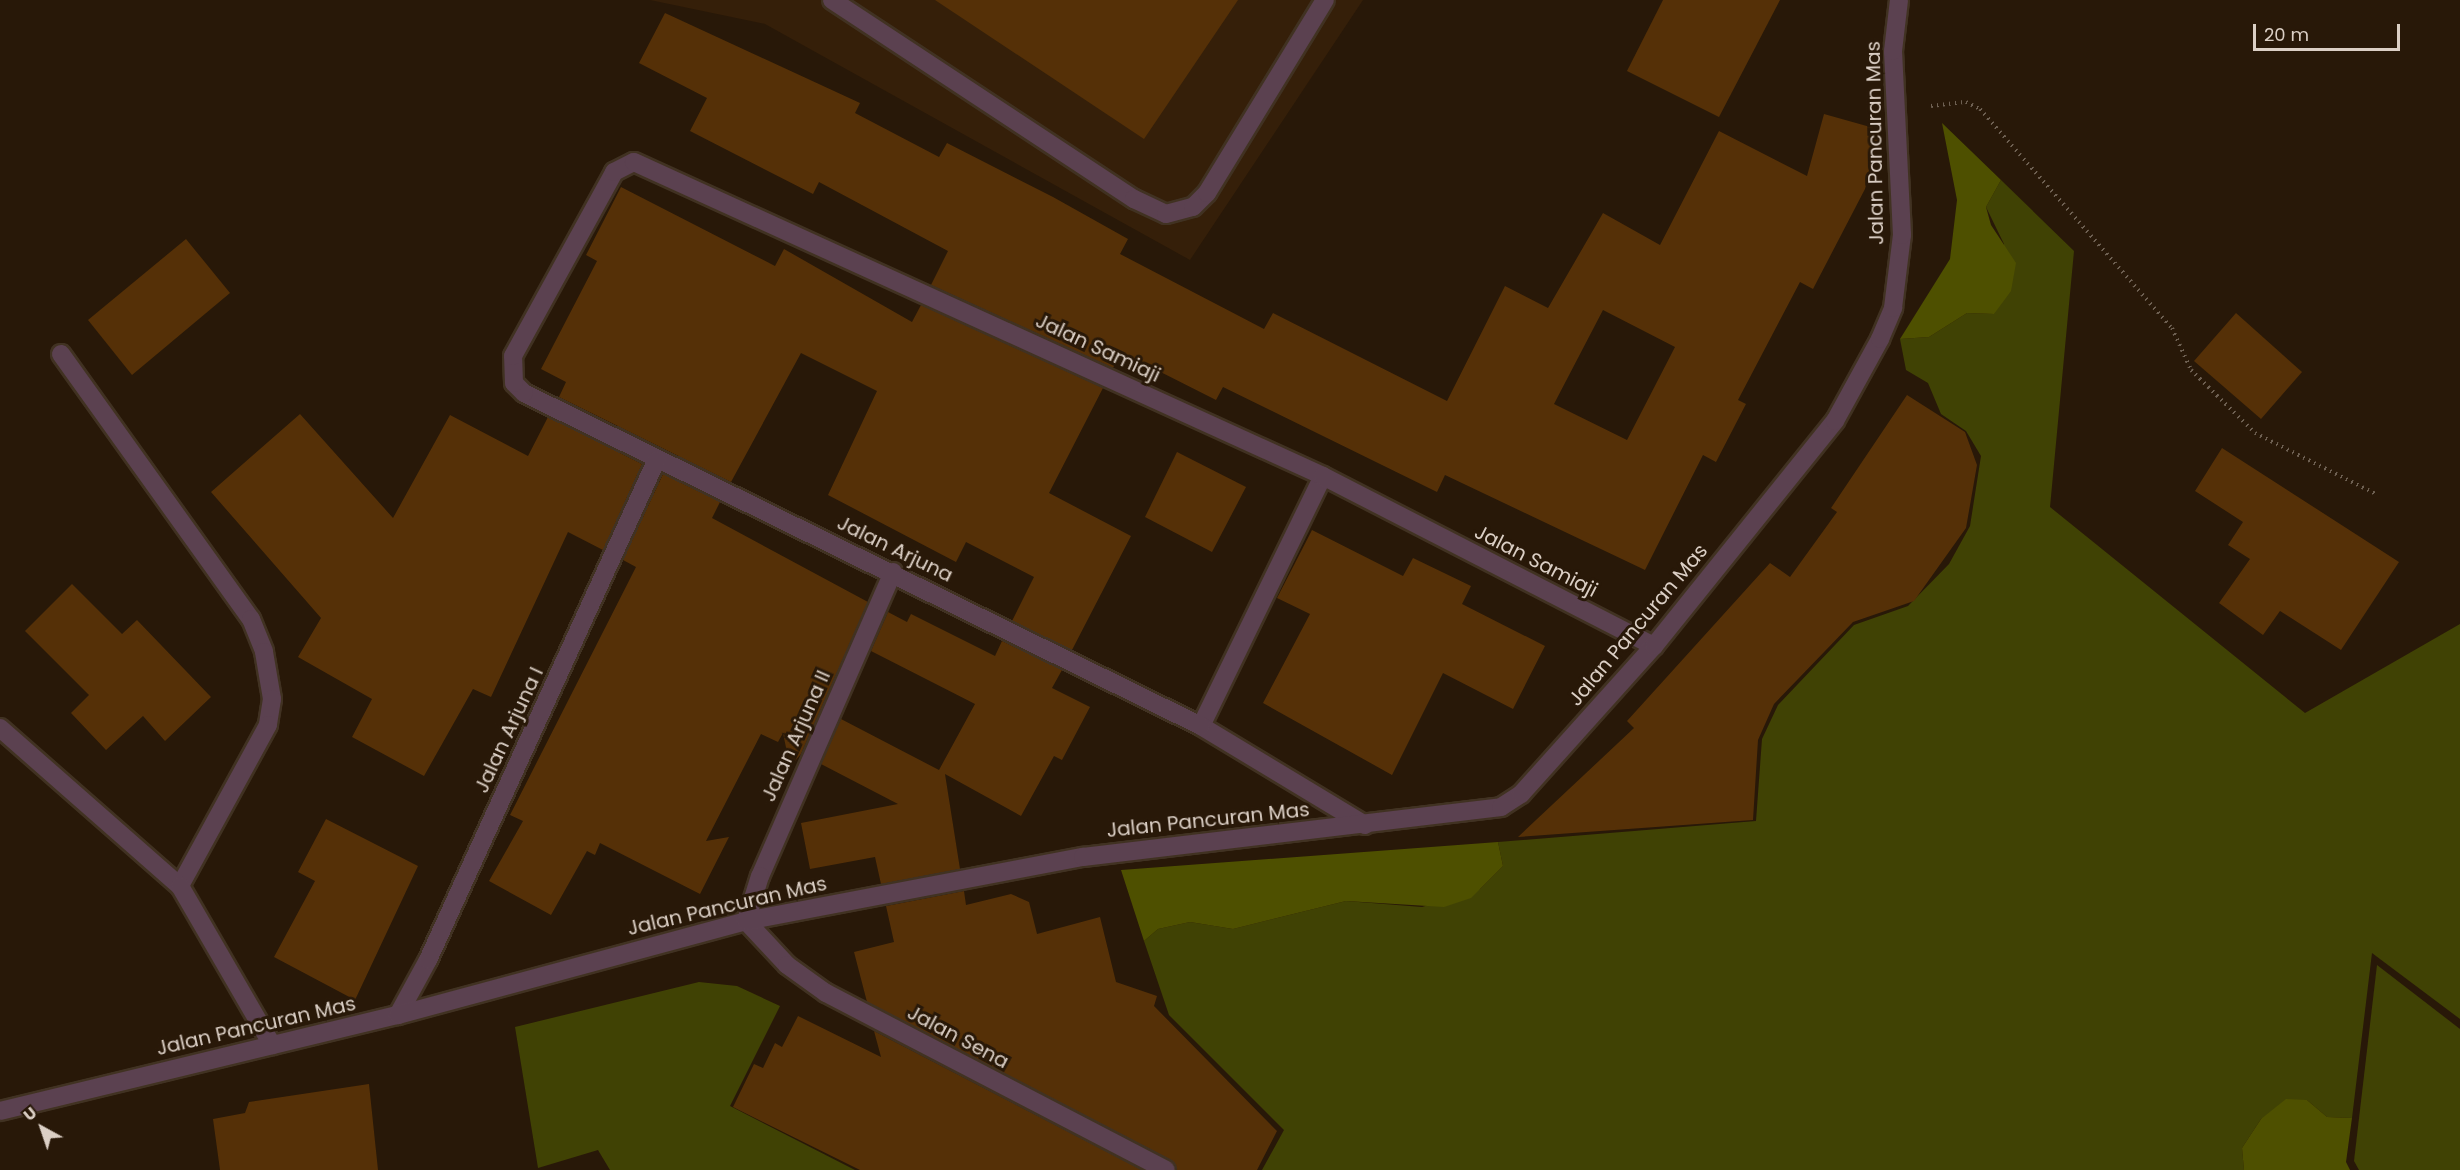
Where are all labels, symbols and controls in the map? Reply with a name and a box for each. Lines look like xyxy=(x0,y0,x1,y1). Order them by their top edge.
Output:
scale bar xyxy=(2256,12,2403,50)
text: 20 m xyxy=(2264,22,2309,47)
street label: Jalan Pancuran Mas xyxy=(1861,41,1889,245)
street label: Jalan Samiaji xyxy=(1032,309,1164,387)
street label: Jalan Arjuna xyxy=(833,511,957,587)
street label: Jalan Samiaji xyxy=(1470,520,1602,602)
street label: Jalan Pancuran Mas xyxy=(1563,539,1713,711)
street label: Jalan Arjuna I xyxy=(469,663,549,797)
street label: Jalan Arjuna II xyxy=(756,667,836,805)
street label: Jalan Pancuran Mas xyxy=(1105,797,1311,843)
street label: Jalan Pancuran Mas xyxy=(625,871,829,941)
street label: Jalan Pancuran Mas xyxy=(154,991,358,1061)
street label: Jalan Sena xyxy=(903,1000,1013,1074)
north arrow xyxy=(12,1098,72,1158)
text: U xyxy=(18,1101,42,1126)

